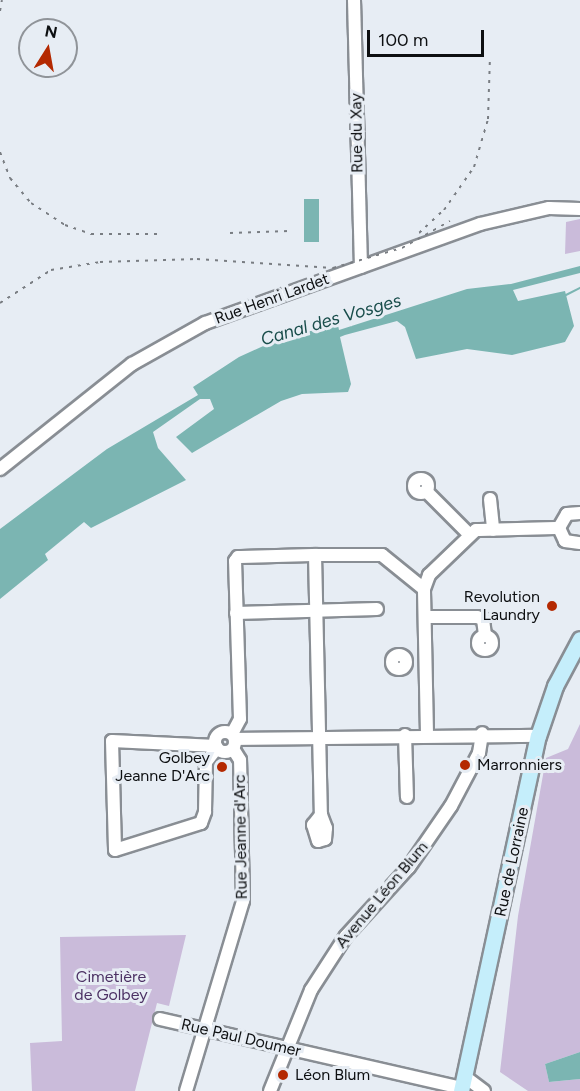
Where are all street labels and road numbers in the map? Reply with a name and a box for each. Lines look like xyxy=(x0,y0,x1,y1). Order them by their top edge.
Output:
street label: Rue du Xay xyxy=(347,93,367,173)
street label: Rue Henri Lardet xyxy=(212,269,332,329)
street label: Rue Jeanne d'Arc xyxy=(230,774,252,900)
street label: Rue de Lorraine xyxy=(491,805,533,919)
street label: Avenue Léon Blum xyxy=(332,838,432,952)
street label: Rue Paul Doumer xyxy=(179,1015,303,1061)

